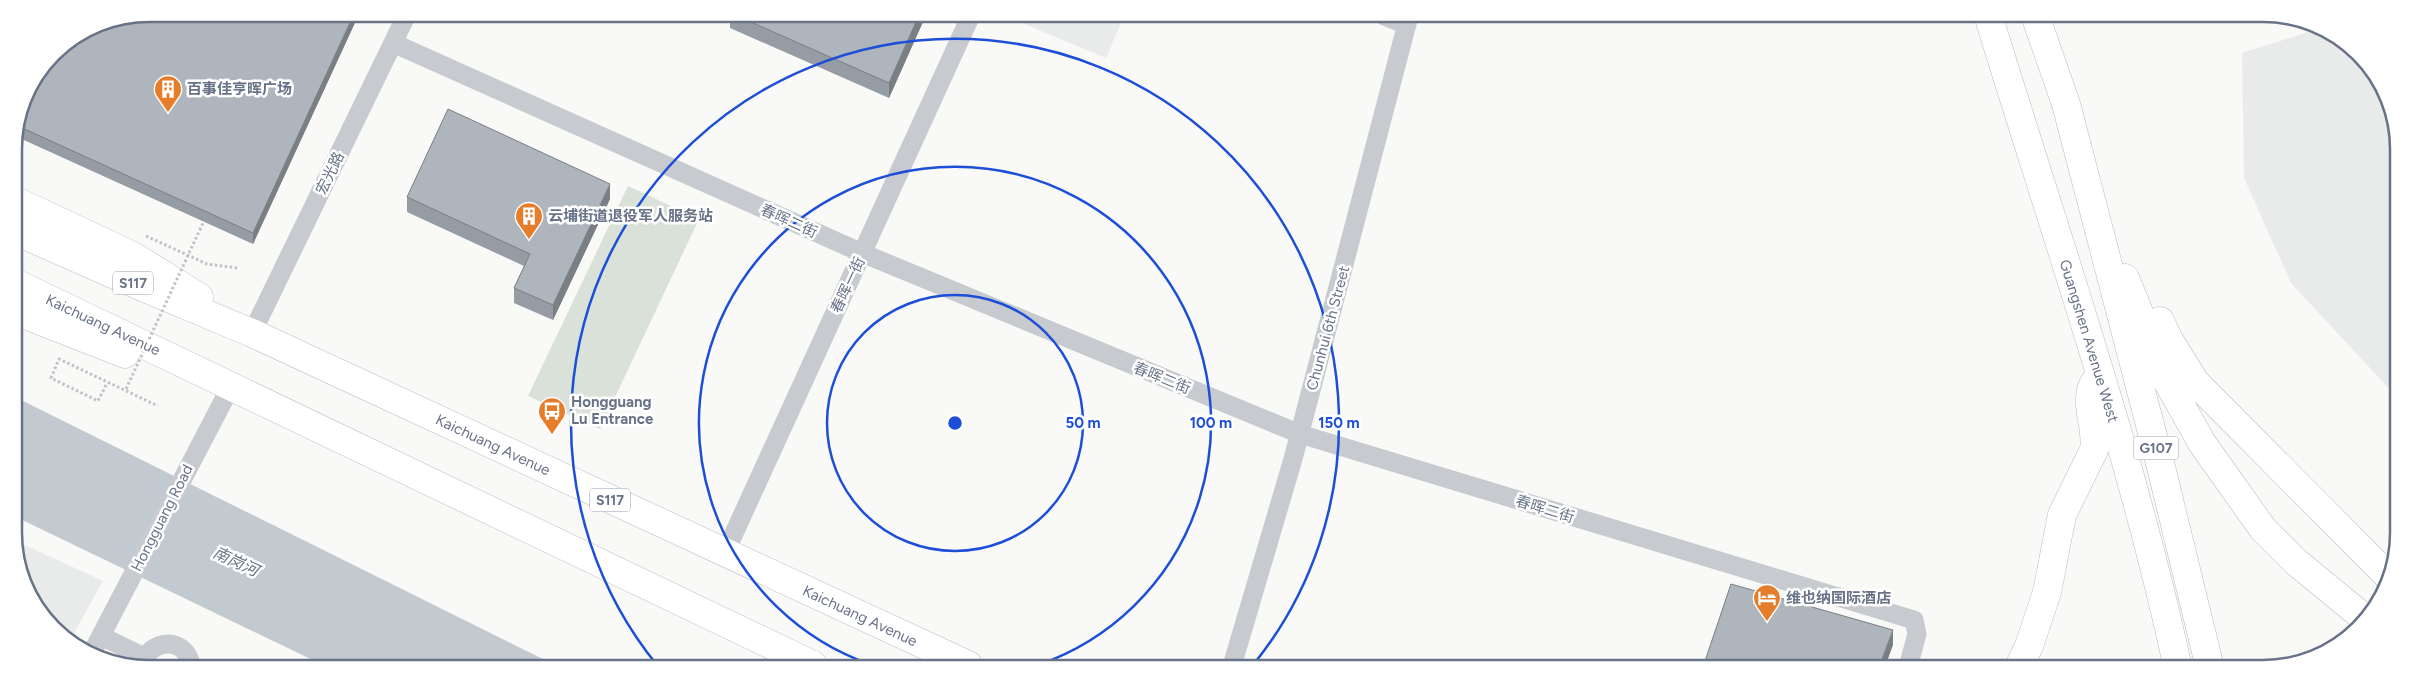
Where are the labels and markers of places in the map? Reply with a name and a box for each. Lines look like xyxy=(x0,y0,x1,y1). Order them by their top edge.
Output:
building icon: 百事佳亨晖广场 xyxy=(153,74,183,113)
place label: 百事佳亨晖广场 xyxy=(187,80,292,98)
building icon: 云埔街道退役军人服务站 xyxy=(514,201,544,240)
place label: 云埔街道退役军人服务站 xyxy=(548,207,713,225)
place label: Hongguang Lu Entrance xyxy=(571,393,654,428)
bus stop icon: Hongguang Lu Entrance xyxy=(537,396,567,435)
centre of rings xyxy=(946,414,964,432)
hotel icon: 维也纳国际酒店 xyxy=(1752,583,1782,622)
place label: 维也纳国际酒店 xyxy=(1786,589,1891,607)

